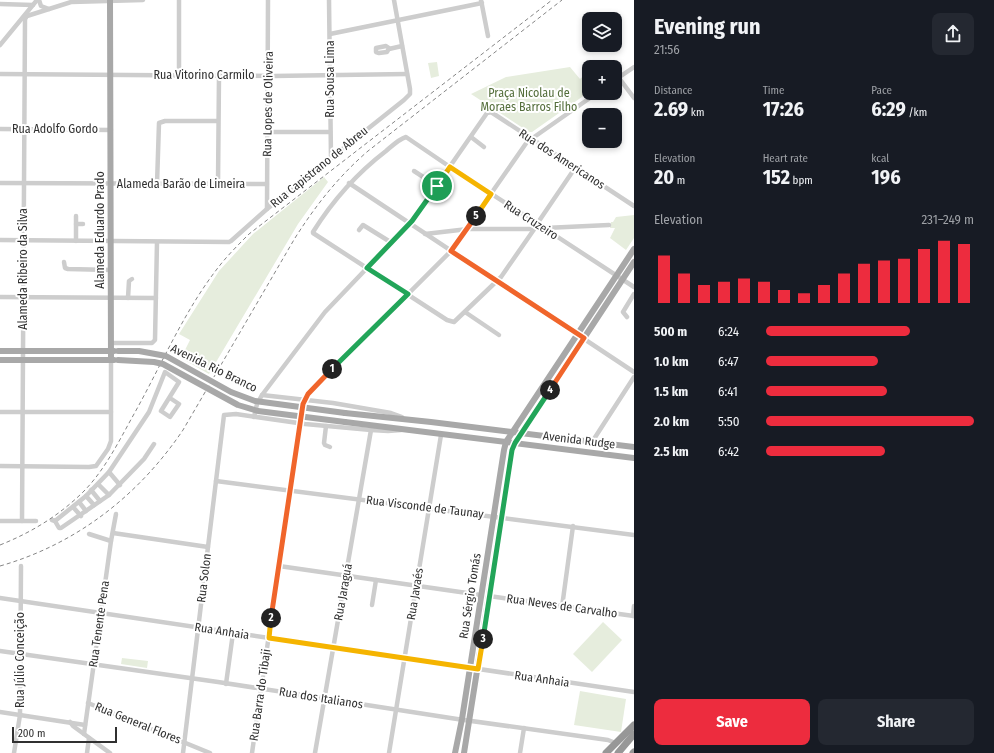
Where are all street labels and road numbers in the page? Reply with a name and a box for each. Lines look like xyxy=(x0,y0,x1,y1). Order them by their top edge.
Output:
street label: Rua Sousa Lima xyxy=(323,40,337,118)
street label: Rua Lopes de Oliveira xyxy=(260,51,276,157)
street label: Rua Vitorino Carmilo xyxy=(153,68,255,82)
street label: Rua Adolfo Gordo xyxy=(12,122,98,136)
street label: Rua Capistrano de Abreu xyxy=(268,124,370,210)
street label: Rua dos Americanos xyxy=(516,126,608,192)
street label: Alameda Eduardo Prado xyxy=(93,171,107,289)
street label: Alameda Barão de Limeira xyxy=(117,177,245,191)
street label: Rua Cruzeiro xyxy=(501,197,561,243)
street label: Alameda Ribeiro da Silva xyxy=(16,208,30,330)
street label: Avenida Rio Branco xyxy=(168,341,260,395)
street label: Avenida Rudge xyxy=(542,429,616,451)
street label: Rua Visconde de Taunay xyxy=(366,493,485,521)
street label: Rua Sérgio Tomás xyxy=(456,552,484,640)
street label: Rua Solon xyxy=(194,553,214,603)
street label: Rua Jaraguá xyxy=(331,562,355,622)
street label: Rua Javaés xyxy=(404,567,426,621)
street label: Rua Tenente Pena xyxy=(86,580,112,668)
street label: Rua Neves de Carvalho xyxy=(506,591,618,621)
street label: Rua Júlio Conceição xyxy=(13,612,27,708)
street label: Rua Anhaia xyxy=(194,620,251,642)
street label: Rua Barra do Tibaji xyxy=(247,648,273,742)
street label: Rua Anhaia xyxy=(514,668,570,690)
street label: Rua dos Italianos xyxy=(278,684,364,712)
street label: Rua General Flores xyxy=(93,699,183,747)

